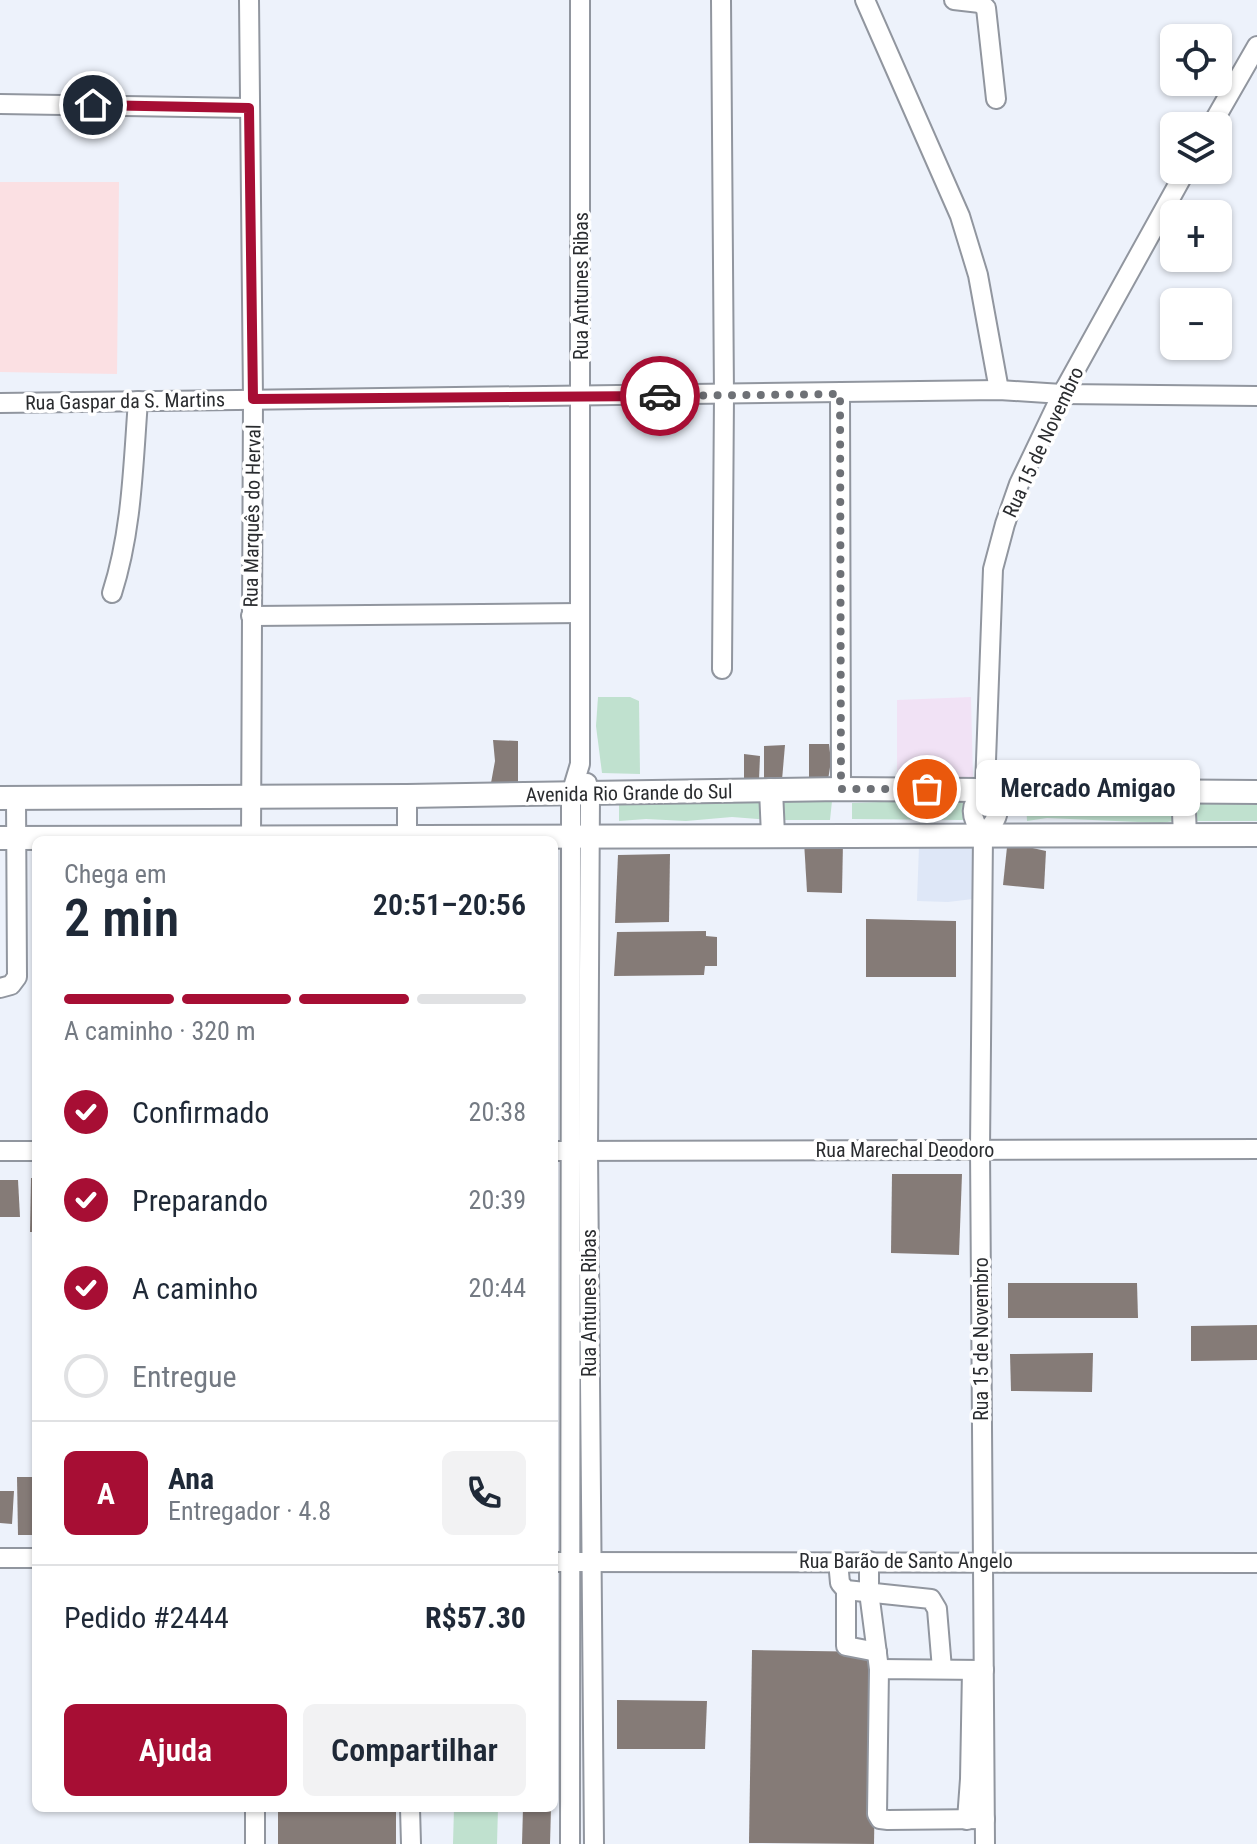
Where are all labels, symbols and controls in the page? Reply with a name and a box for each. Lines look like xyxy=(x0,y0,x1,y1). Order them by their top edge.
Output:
map controls xyxy=(1160,24,1232,360)
button: locate xyxy=(1160,24,1232,96)
pin xyxy=(59,71,127,139)
icon: home xyxy=(71,83,115,127)
button: layers xyxy=(1160,112,1232,184)
button: + xyxy=(1160,200,1232,272)
street label: Rua Antunes Ribas xyxy=(569,212,593,360)
button: − xyxy=(1160,288,1232,360)
courier xyxy=(620,356,700,436)
street label: Rua 15 de Novembro xyxy=(998,363,1088,521)
icon: car xyxy=(638,374,682,418)
street label: Rua Gaspar da S. Martins xyxy=(25,387,225,415)
street label: Rua Marquês do Herval xyxy=(238,424,266,608)
pin xyxy=(893,755,961,823)
callout: Mercado Amigao xyxy=(975,761,1199,817)
icon: bag xyxy=(905,767,949,811)
text: Mercado Amigao xyxy=(1000,773,1176,803)
street label: Avenida Rio Grande do Sul xyxy=(525,779,733,807)
text: Chega em xyxy=(64,859,167,889)
text: 20:51–20:56 xyxy=(373,887,526,922)
text: 2 min xyxy=(64,888,179,949)
text: A caminho · 320 m xyxy=(64,1016,255,1046)
icon: check xyxy=(64,1090,108,1134)
text: Confirmado xyxy=(132,1095,269,1130)
text: 20:38 xyxy=(469,1097,526,1127)
street label: Rua Marechal Deodoro xyxy=(816,1138,994,1162)
icon: check xyxy=(64,1178,108,1222)
text: Preparando xyxy=(132,1183,268,1218)
text: 20:39 xyxy=(469,1185,526,1215)
street label: Rua Antunes Ribas xyxy=(577,1229,601,1377)
street label: Rua 15 de Novembro xyxy=(969,1257,993,1421)
icon: check xyxy=(64,1266,108,1310)
text: A caminho xyxy=(132,1271,258,1306)
text: 20:44 xyxy=(469,1273,526,1303)
text: Entregue xyxy=(132,1359,237,1394)
button: phone xyxy=(442,1451,526,1535)
text: Ana xyxy=(168,1461,214,1496)
text: A xyxy=(97,1476,115,1511)
text: Entregador · 4.8 xyxy=(168,1496,331,1526)
street label: Rua Barão de Santo Angelo xyxy=(799,1549,1013,1573)
text: Pedido #2444 xyxy=(64,1600,229,1635)
text: R$57.30 xyxy=(425,1600,526,1635)
button: Ajuda xyxy=(64,1704,287,1796)
button: Compartilhar xyxy=(303,1704,526,1796)

